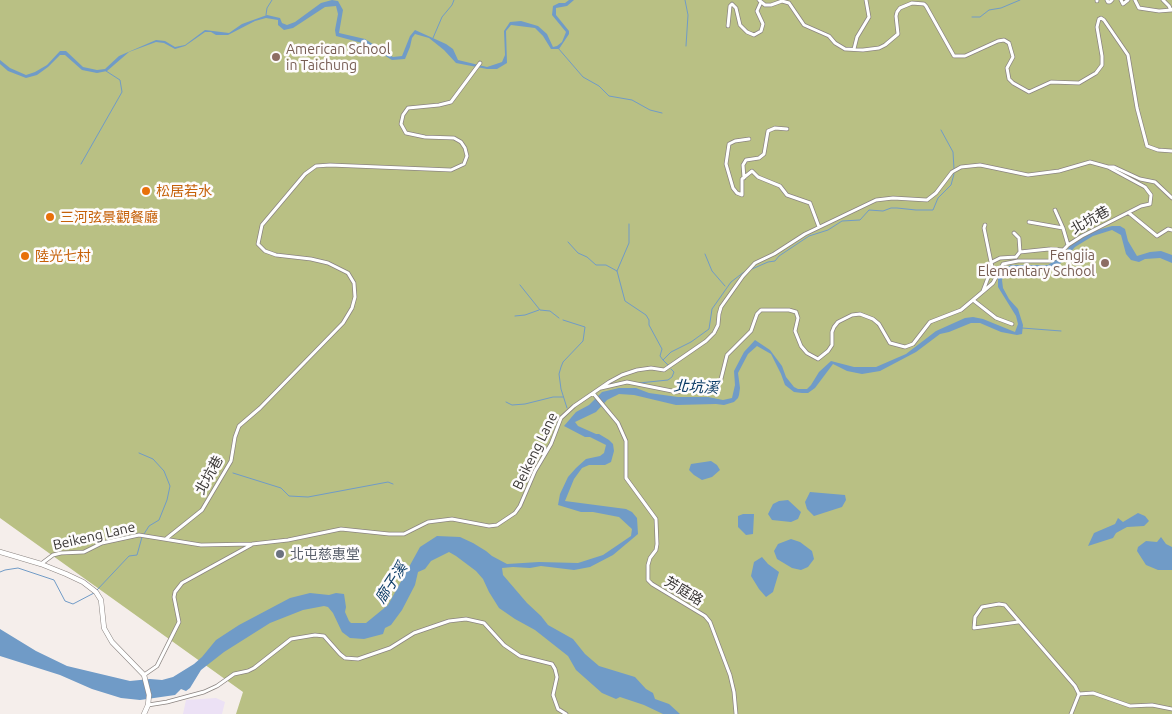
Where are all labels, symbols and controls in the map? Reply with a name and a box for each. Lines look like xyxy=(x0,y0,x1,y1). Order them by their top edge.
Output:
place label: American School in Taichung xyxy=(286,41,390,74)
marker: American School in Taichung xyxy=(270,51,282,63)
place label: 松居若水 xyxy=(156,183,212,199)
marker: 松居若水 xyxy=(140,185,152,197)
street label: 北坑巷 xyxy=(1068,202,1112,238)
place label: 三河弦景觀餐廳 xyxy=(60,209,158,225)
marker: 三河弦景觀餐廳 xyxy=(44,211,56,223)
place label: Fengjia Elementary School xyxy=(978,247,1095,280)
place label: 陸光七村 xyxy=(35,248,91,264)
marker: 陸光七村 xyxy=(19,250,31,262)
marker: Fengjia Elementary School xyxy=(1099,257,1111,269)
water label: 北坑溪 xyxy=(673,377,719,397)
street label: Beikeng Lane xyxy=(509,410,561,492)
street label: 北坑巷 xyxy=(191,453,227,497)
street label: Beikeng Lane xyxy=(51,518,137,554)
place label: 北屯慈惠堂 xyxy=(290,546,360,562)
marker: 北屯慈惠堂 xyxy=(274,548,286,560)
water label: 廍子溪 xyxy=(371,559,411,607)
street label: 芳庭路 xyxy=(662,573,706,609)

